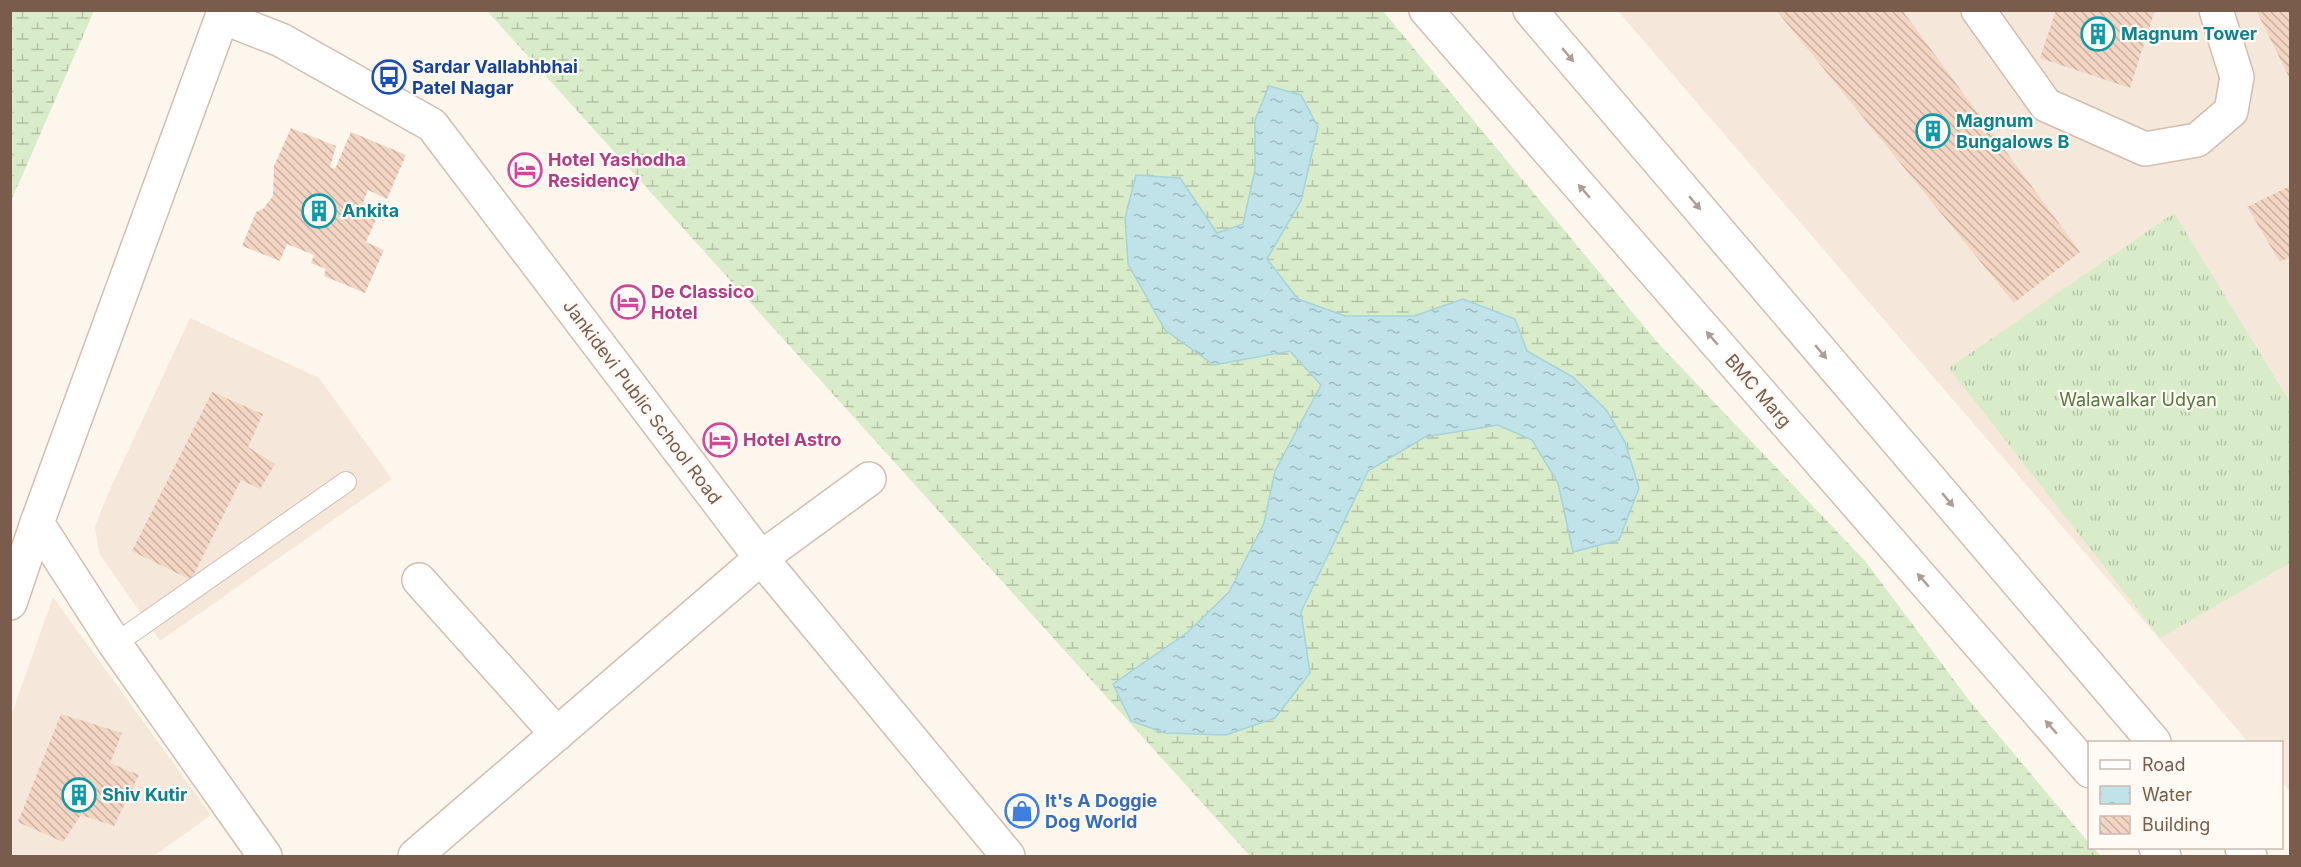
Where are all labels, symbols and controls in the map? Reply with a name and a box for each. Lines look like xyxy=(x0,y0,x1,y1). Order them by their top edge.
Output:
building icon: Magnum Tower xyxy=(2080,16,2116,52)
place label: Magnum Tower xyxy=(2121,23,2257,44)
one-way arrow xyxy=(1561,47,1574,62)
place label: Sardar Vallabhbhai Patel Nagar xyxy=(412,56,578,98)
bus stop icon: Sardar Vallabhbhai Patel Nagar xyxy=(371,59,407,95)
place label: Magnum Bungalows B xyxy=(1956,110,2069,152)
building icon: Magnum Bungalows B xyxy=(1915,113,1951,149)
place label: Hotel Yashodha Residency xyxy=(548,149,686,191)
hotel icon: Hotel Yashodha Residency xyxy=(507,152,543,188)
one-way arrow xyxy=(1577,184,1591,199)
building icon: Ankita xyxy=(301,193,337,229)
one-way arrow xyxy=(1688,195,1701,210)
place label: Ankita xyxy=(342,200,399,221)
place label: De Classico Hotel xyxy=(651,281,754,323)
hotel icon: De Classico Hotel xyxy=(610,284,646,320)
street label: Jankidevi Public School Road xyxy=(559,296,726,508)
one-way arrow xyxy=(1706,331,1719,346)
one-way arrow xyxy=(1814,344,1827,359)
street label: BMC Marg xyxy=(1721,350,1796,432)
park label: Walawalkar Udyan xyxy=(2059,389,2217,410)
hotel icon: Hotel Astro xyxy=(702,422,738,458)
place label: Hotel Astro xyxy=(743,429,842,450)
one-way arrow xyxy=(1941,492,1954,507)
one-way arrow xyxy=(1917,573,1930,588)
one-way arrow xyxy=(2045,720,2058,735)
legend xyxy=(2088,741,2283,849)
text: Road xyxy=(2142,754,2185,775)
building icon: Shiv Kutir xyxy=(61,777,97,813)
place label: Shiv Kutir xyxy=(102,784,187,805)
text: Water xyxy=(2142,784,2192,805)
place label: It's A Doggie Dog World xyxy=(1045,790,1158,832)
shop icon: It's A Doggie Dog World xyxy=(1004,793,1040,829)
text: Building xyxy=(2142,814,2210,835)

